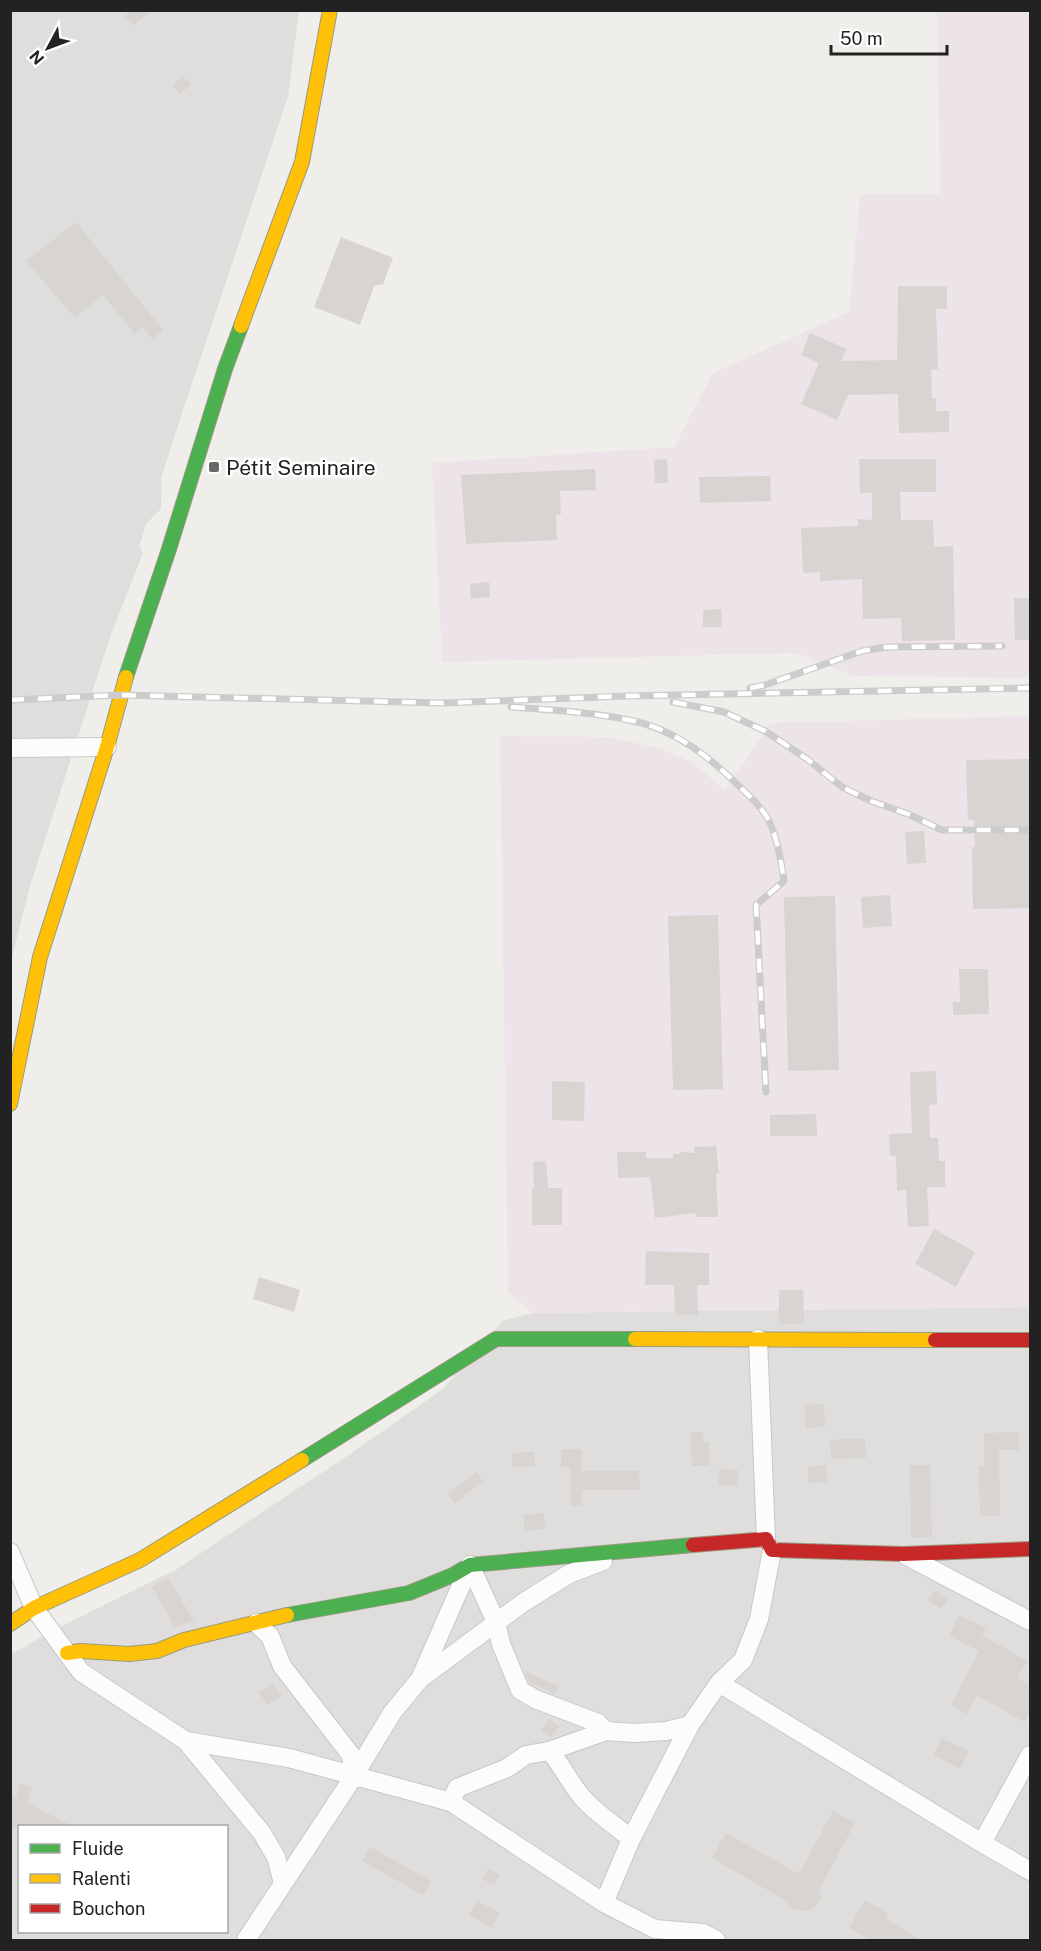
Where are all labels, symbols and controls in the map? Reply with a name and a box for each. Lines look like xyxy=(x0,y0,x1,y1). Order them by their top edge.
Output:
north arrow xyxy=(18,18,78,78)
scale bar xyxy=(831,18,946,56)
text: 50 m xyxy=(840,28,883,49)
text: N xyxy=(26,47,48,68)
place label: Pétit Seminaire xyxy=(226,455,376,480)
marker: Pétit Seminaire xyxy=(207,460,221,474)
legend xyxy=(18,1825,228,1933)
text: Fluide xyxy=(72,1838,124,1859)
text: Ralenti xyxy=(72,1868,131,1889)
text: Bouchon xyxy=(72,1898,145,1919)

